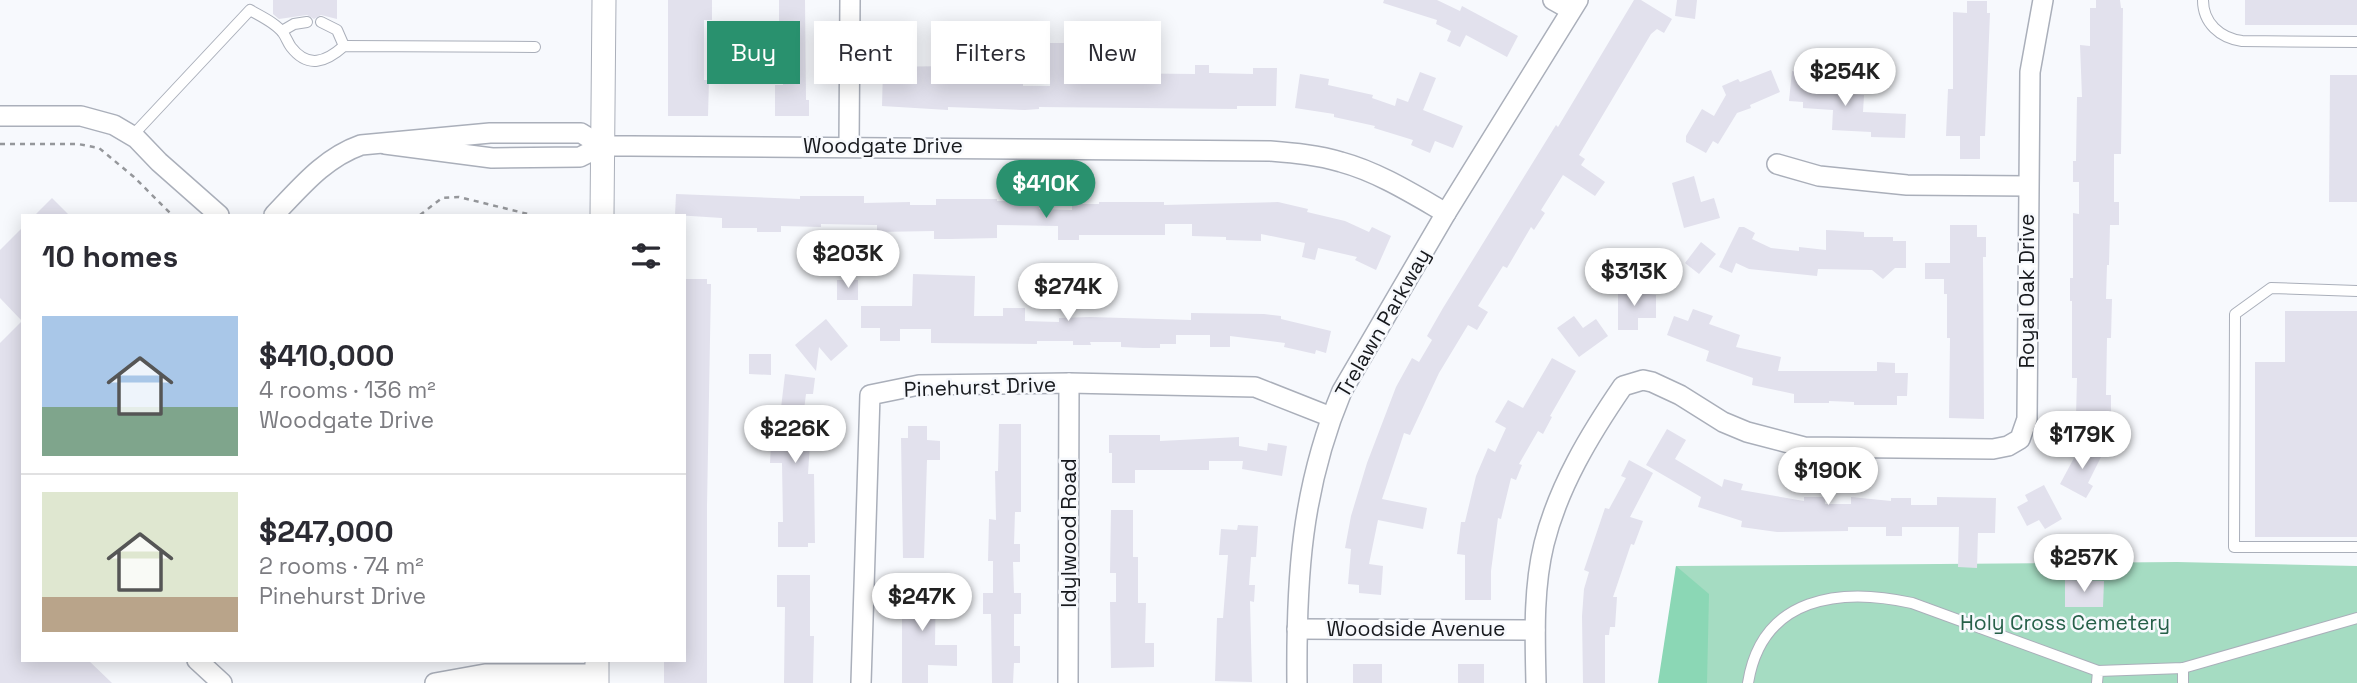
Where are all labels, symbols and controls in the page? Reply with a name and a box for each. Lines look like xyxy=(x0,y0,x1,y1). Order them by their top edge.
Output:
chip: Buy xyxy=(707,21,800,84)
chip: Rent xyxy=(814,21,917,84)
chip: Filters xyxy=(931,21,1050,84)
chip: New xyxy=(1064,21,1161,84)
pin: $254K xyxy=(1796,48,1894,108)
text: $254K xyxy=(1810,56,1880,86)
street label: Woodgate Drive xyxy=(803,132,963,159)
pin: $410K xyxy=(997,160,1095,220)
text: $410K xyxy=(1012,168,1080,198)
street label: Royal Oak Drive xyxy=(2013,214,2040,368)
pin: $203K xyxy=(799,230,897,290)
text: 10 homes xyxy=(42,237,178,276)
icon: filters xyxy=(627,237,665,275)
text: $203K xyxy=(813,238,883,268)
street label: Trelawn Parkway xyxy=(1329,243,1436,402)
pin: $313K xyxy=(1585,248,1683,308)
text: $313K xyxy=(1601,256,1667,286)
pin: $274K xyxy=(1019,264,1117,323)
text: $274K xyxy=(1034,271,1102,301)
text: $410,000 xyxy=(259,336,395,375)
icon: home xyxy=(98,344,182,428)
street label: Pinehurst Drive xyxy=(903,370,1057,403)
text: 4 rooms · 136 m² xyxy=(259,375,436,405)
text: Woodgate Drive xyxy=(259,405,434,435)
pin: $226K xyxy=(746,406,844,465)
pin: $179K xyxy=(2033,412,2131,471)
text: $226K xyxy=(760,413,830,443)
text: $179K xyxy=(2049,419,2115,449)
pin: $190K xyxy=(1779,448,1877,507)
text: $190K xyxy=(1794,455,1862,485)
street label: Idylwood Road xyxy=(1055,458,1082,608)
text: $247,000 xyxy=(259,512,394,551)
icon: home xyxy=(98,520,182,604)
pin: $257K xyxy=(2035,534,2133,594)
text: $257K xyxy=(2050,542,2118,572)
text: 2 rooms · 74 m² xyxy=(259,551,424,581)
pin: $247K xyxy=(873,574,971,633)
text: Pinehurst Drive xyxy=(259,581,426,611)
text: $247K xyxy=(888,581,956,611)
park label: Holy Cross Cemetery xyxy=(1960,609,2170,636)
street label: Woodside Avenue xyxy=(1326,615,1506,642)

